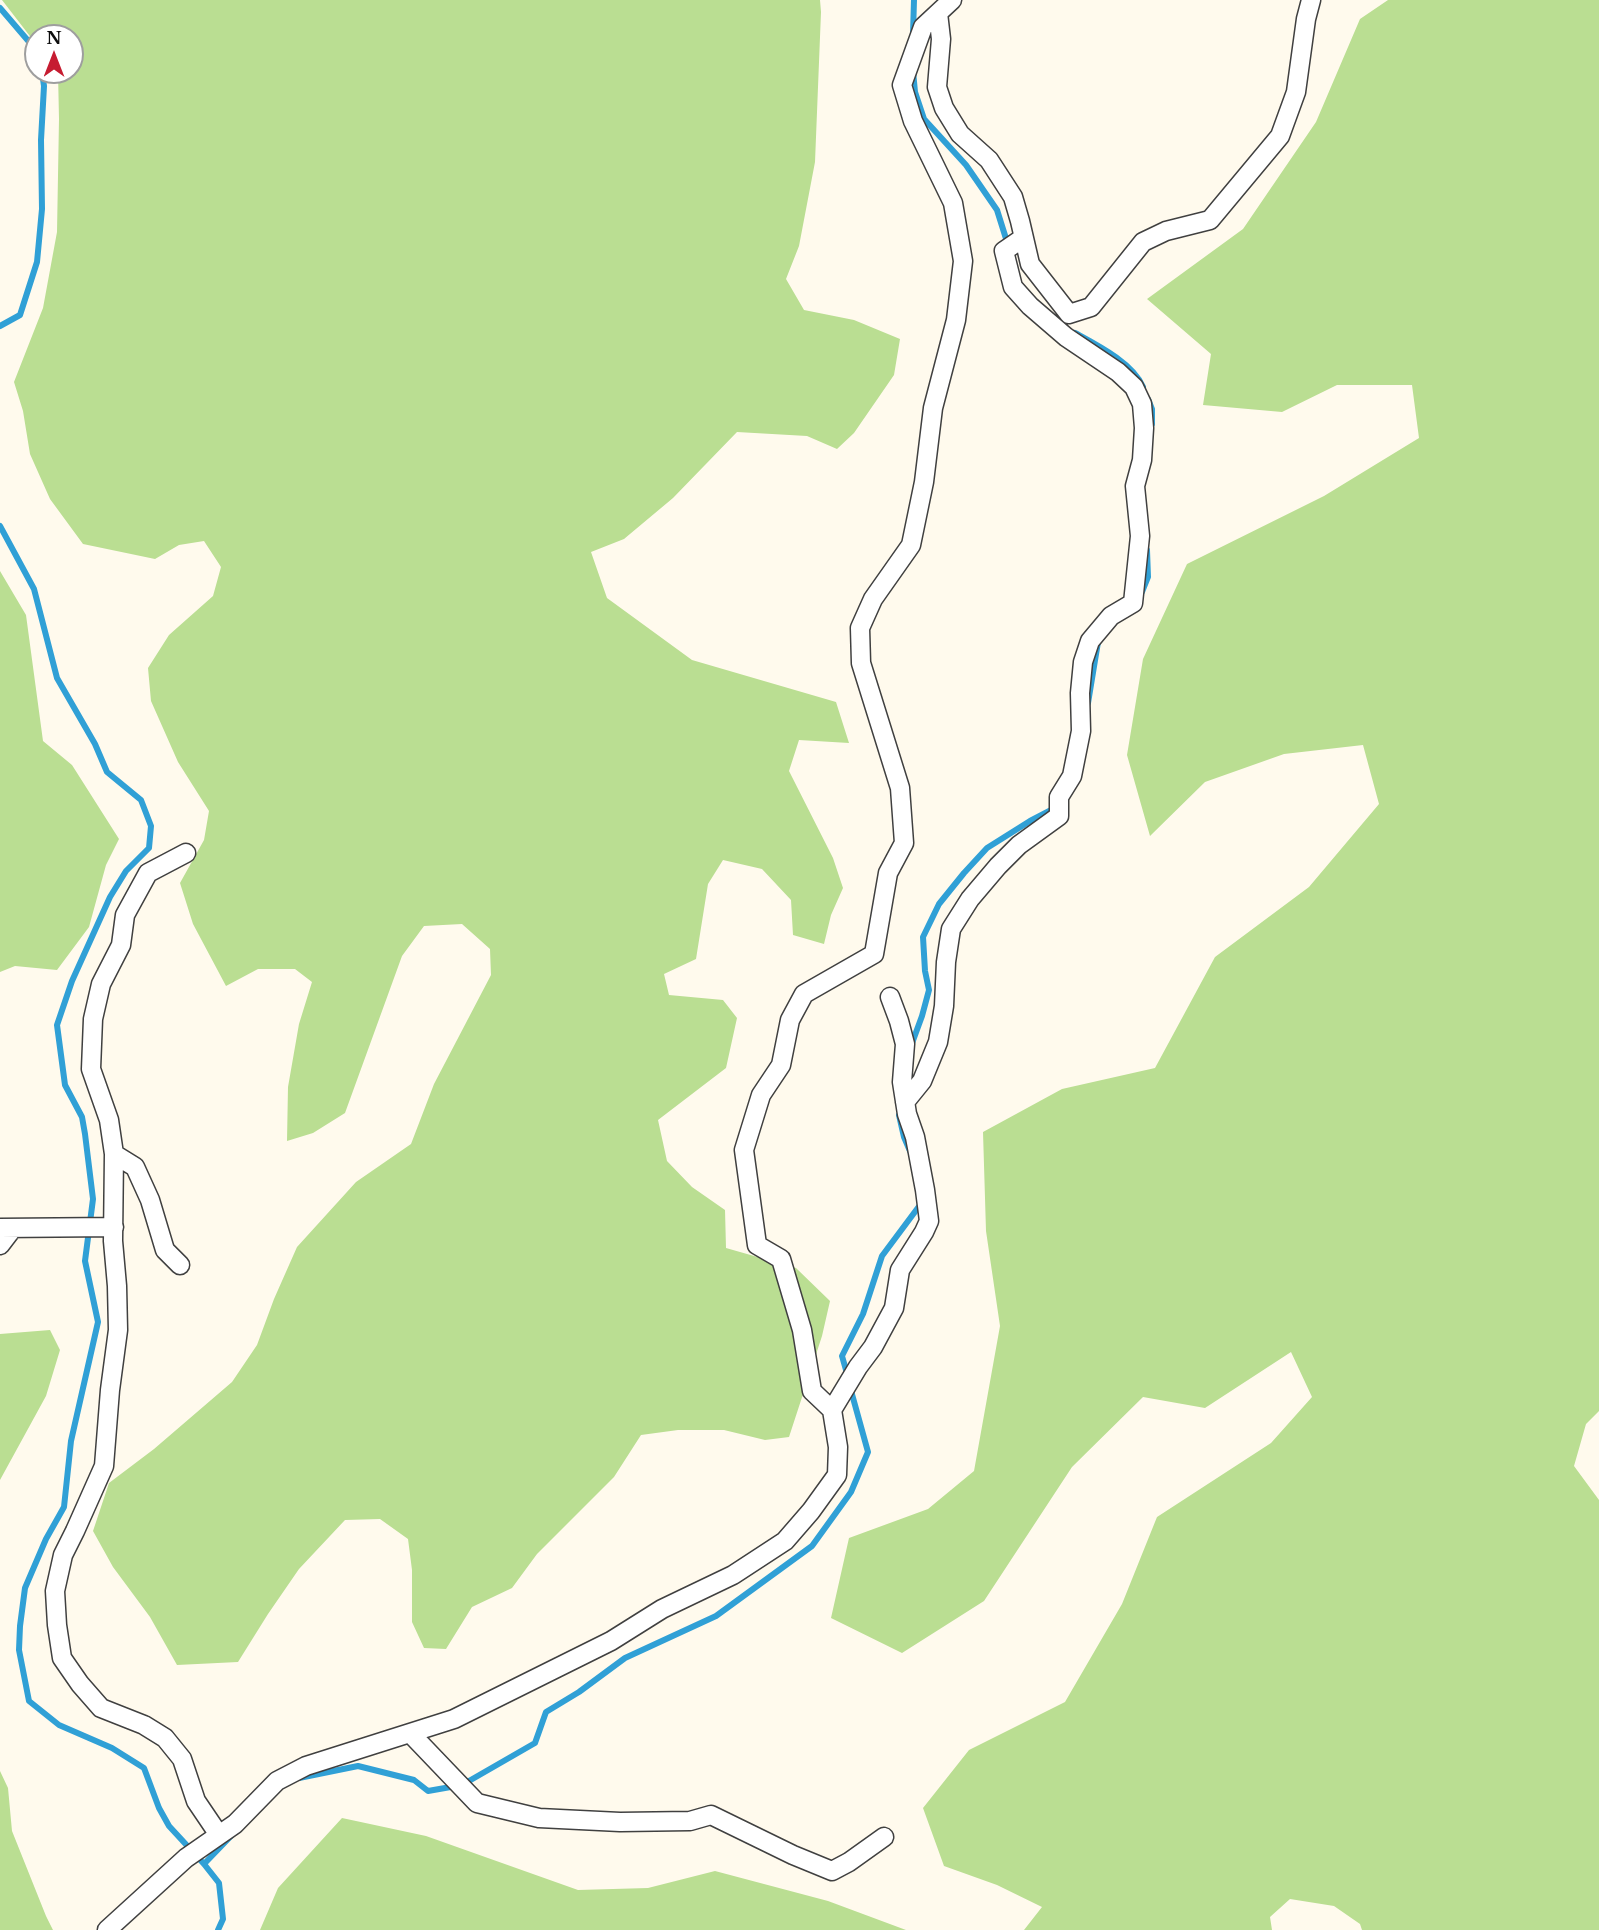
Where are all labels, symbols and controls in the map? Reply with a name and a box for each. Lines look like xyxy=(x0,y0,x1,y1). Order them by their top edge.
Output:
north arrow xyxy=(24,24,84,84)
text: N xyxy=(46,28,62,48)

